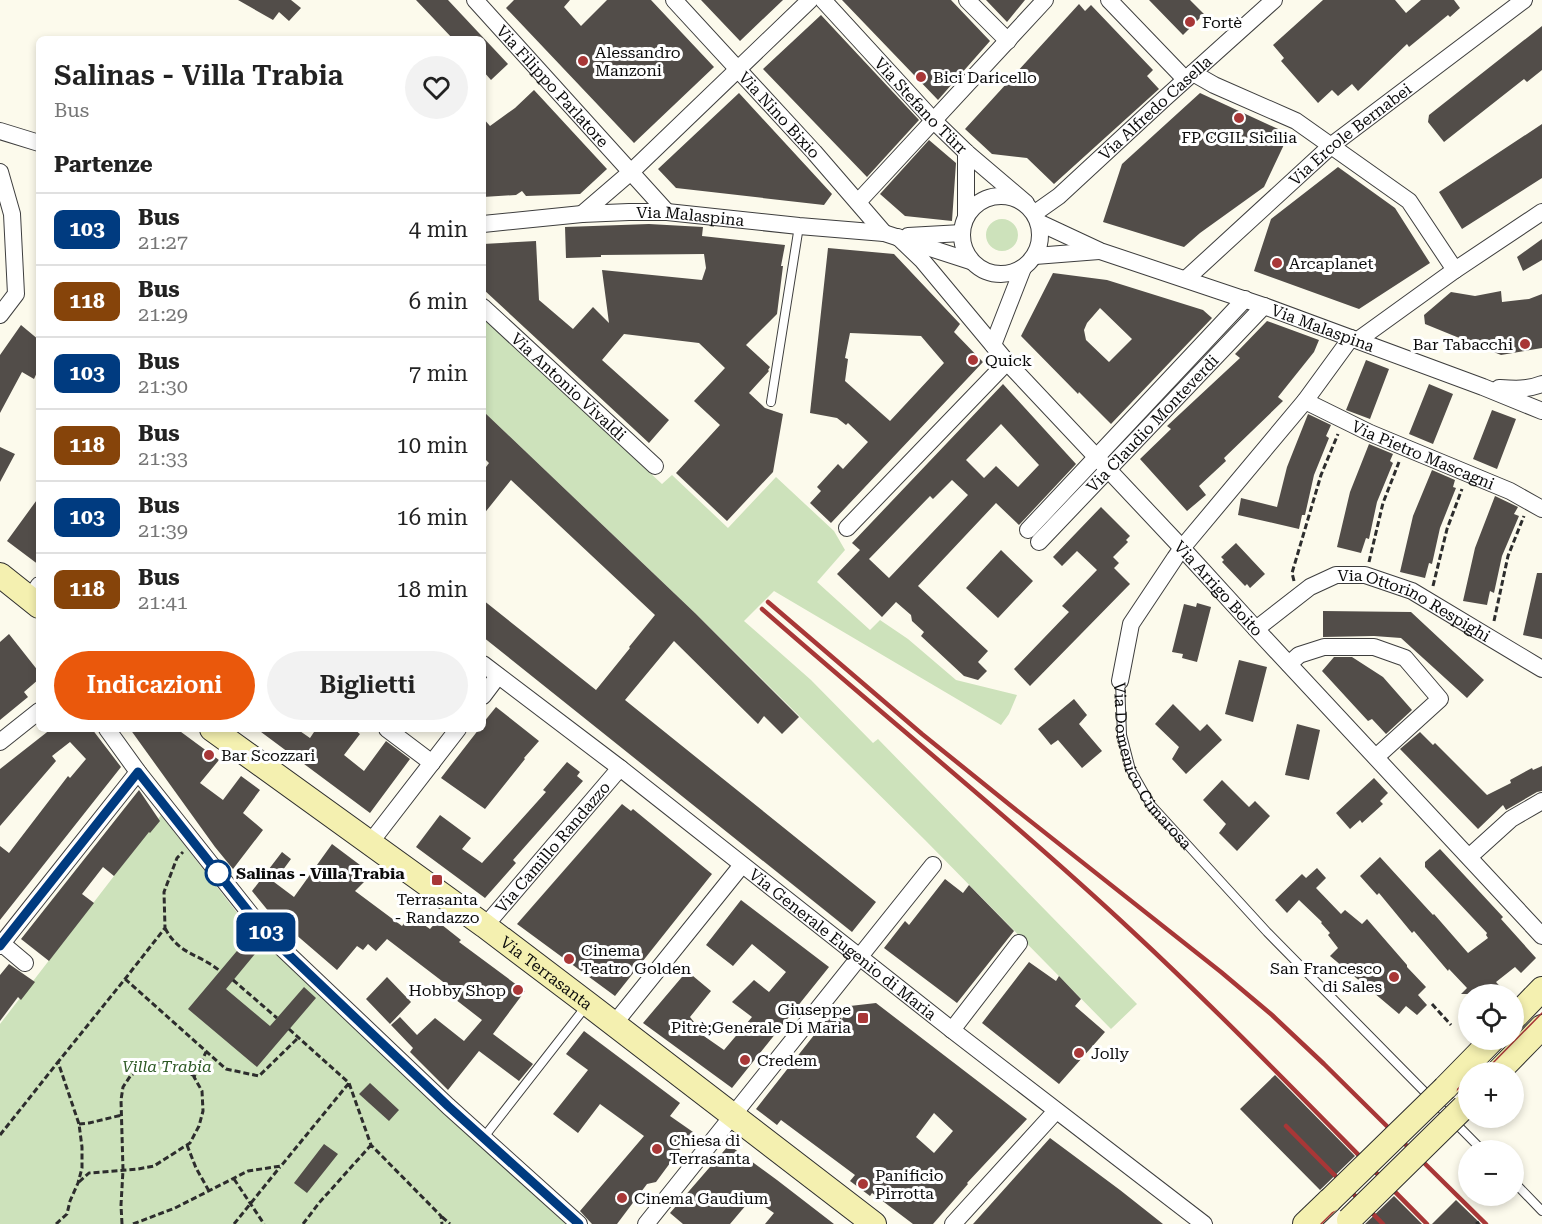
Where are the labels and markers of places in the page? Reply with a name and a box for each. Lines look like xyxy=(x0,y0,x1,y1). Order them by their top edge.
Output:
place label: Fortè xyxy=(1202,13,1242,32)
marker: Fortè xyxy=(1183,15,1197,29)
place label: Alessandro Manzoni xyxy=(595,43,681,80)
marker: Alessandro Manzoni xyxy=(576,54,590,68)
place label: Bici Daricello xyxy=(933,68,1037,87)
marker: Bici Daricello xyxy=(914,70,928,84)
marker: FP CGIL Sicilia xyxy=(1232,111,1246,125)
place label: FP CGIL Sicilia xyxy=(1181,128,1297,147)
place label: Arcaplanet xyxy=(1289,254,1373,273)
marker: Arcaplanet xyxy=(1270,256,1284,270)
place label: Bar Tabacchi xyxy=(1413,335,1513,354)
marker: Bar Tabacchi xyxy=(1518,337,1532,351)
place label: Quick xyxy=(985,351,1032,370)
marker: Quick xyxy=(966,353,980,367)
place label: Bar Scozzari xyxy=(221,746,315,765)
marker: Bar Scozzari xyxy=(202,748,216,762)
marker: Salinas - Villa Trabia xyxy=(205,860,231,886)
place label: Salinas - Villa Trabia xyxy=(236,864,405,883)
marker: Terrasanta - Randazzo xyxy=(430,873,444,887)
place label: Terrasanta - Randazzo xyxy=(395,890,480,927)
place label: Cinema Teatro Golden xyxy=(581,941,691,978)
marker: Cinema Teatro Golden xyxy=(562,952,576,966)
place label: San Francesco di Sales xyxy=(1270,959,1382,996)
marker: San Francesco di Sales xyxy=(1387,970,1401,984)
place label: Hobby Shop xyxy=(409,981,506,1000)
marker: Hobby Shop xyxy=(511,983,525,997)
place label: Giuseppe Pitrè;Generale Di Maria xyxy=(671,1000,851,1037)
marker: Giuseppe Pitrè;Generale Di Maria xyxy=(856,1011,870,1025)
place label: Jolly xyxy=(1091,1044,1130,1063)
marker: Jolly xyxy=(1072,1046,1086,1060)
place label: Credem xyxy=(757,1051,818,1070)
marker: Credem xyxy=(738,1053,752,1067)
place label: Chiesa di Terrasanta xyxy=(669,1131,751,1168)
marker: Chiesa di Terrasanta xyxy=(650,1142,664,1156)
place label: Panificio Pirrotta xyxy=(875,1166,944,1203)
marker: Panificio Pirrotta xyxy=(856,1177,870,1191)
place label: Cinema Gaudium xyxy=(634,1189,769,1208)
marker: Cinema Gaudium xyxy=(615,1191,629,1205)

